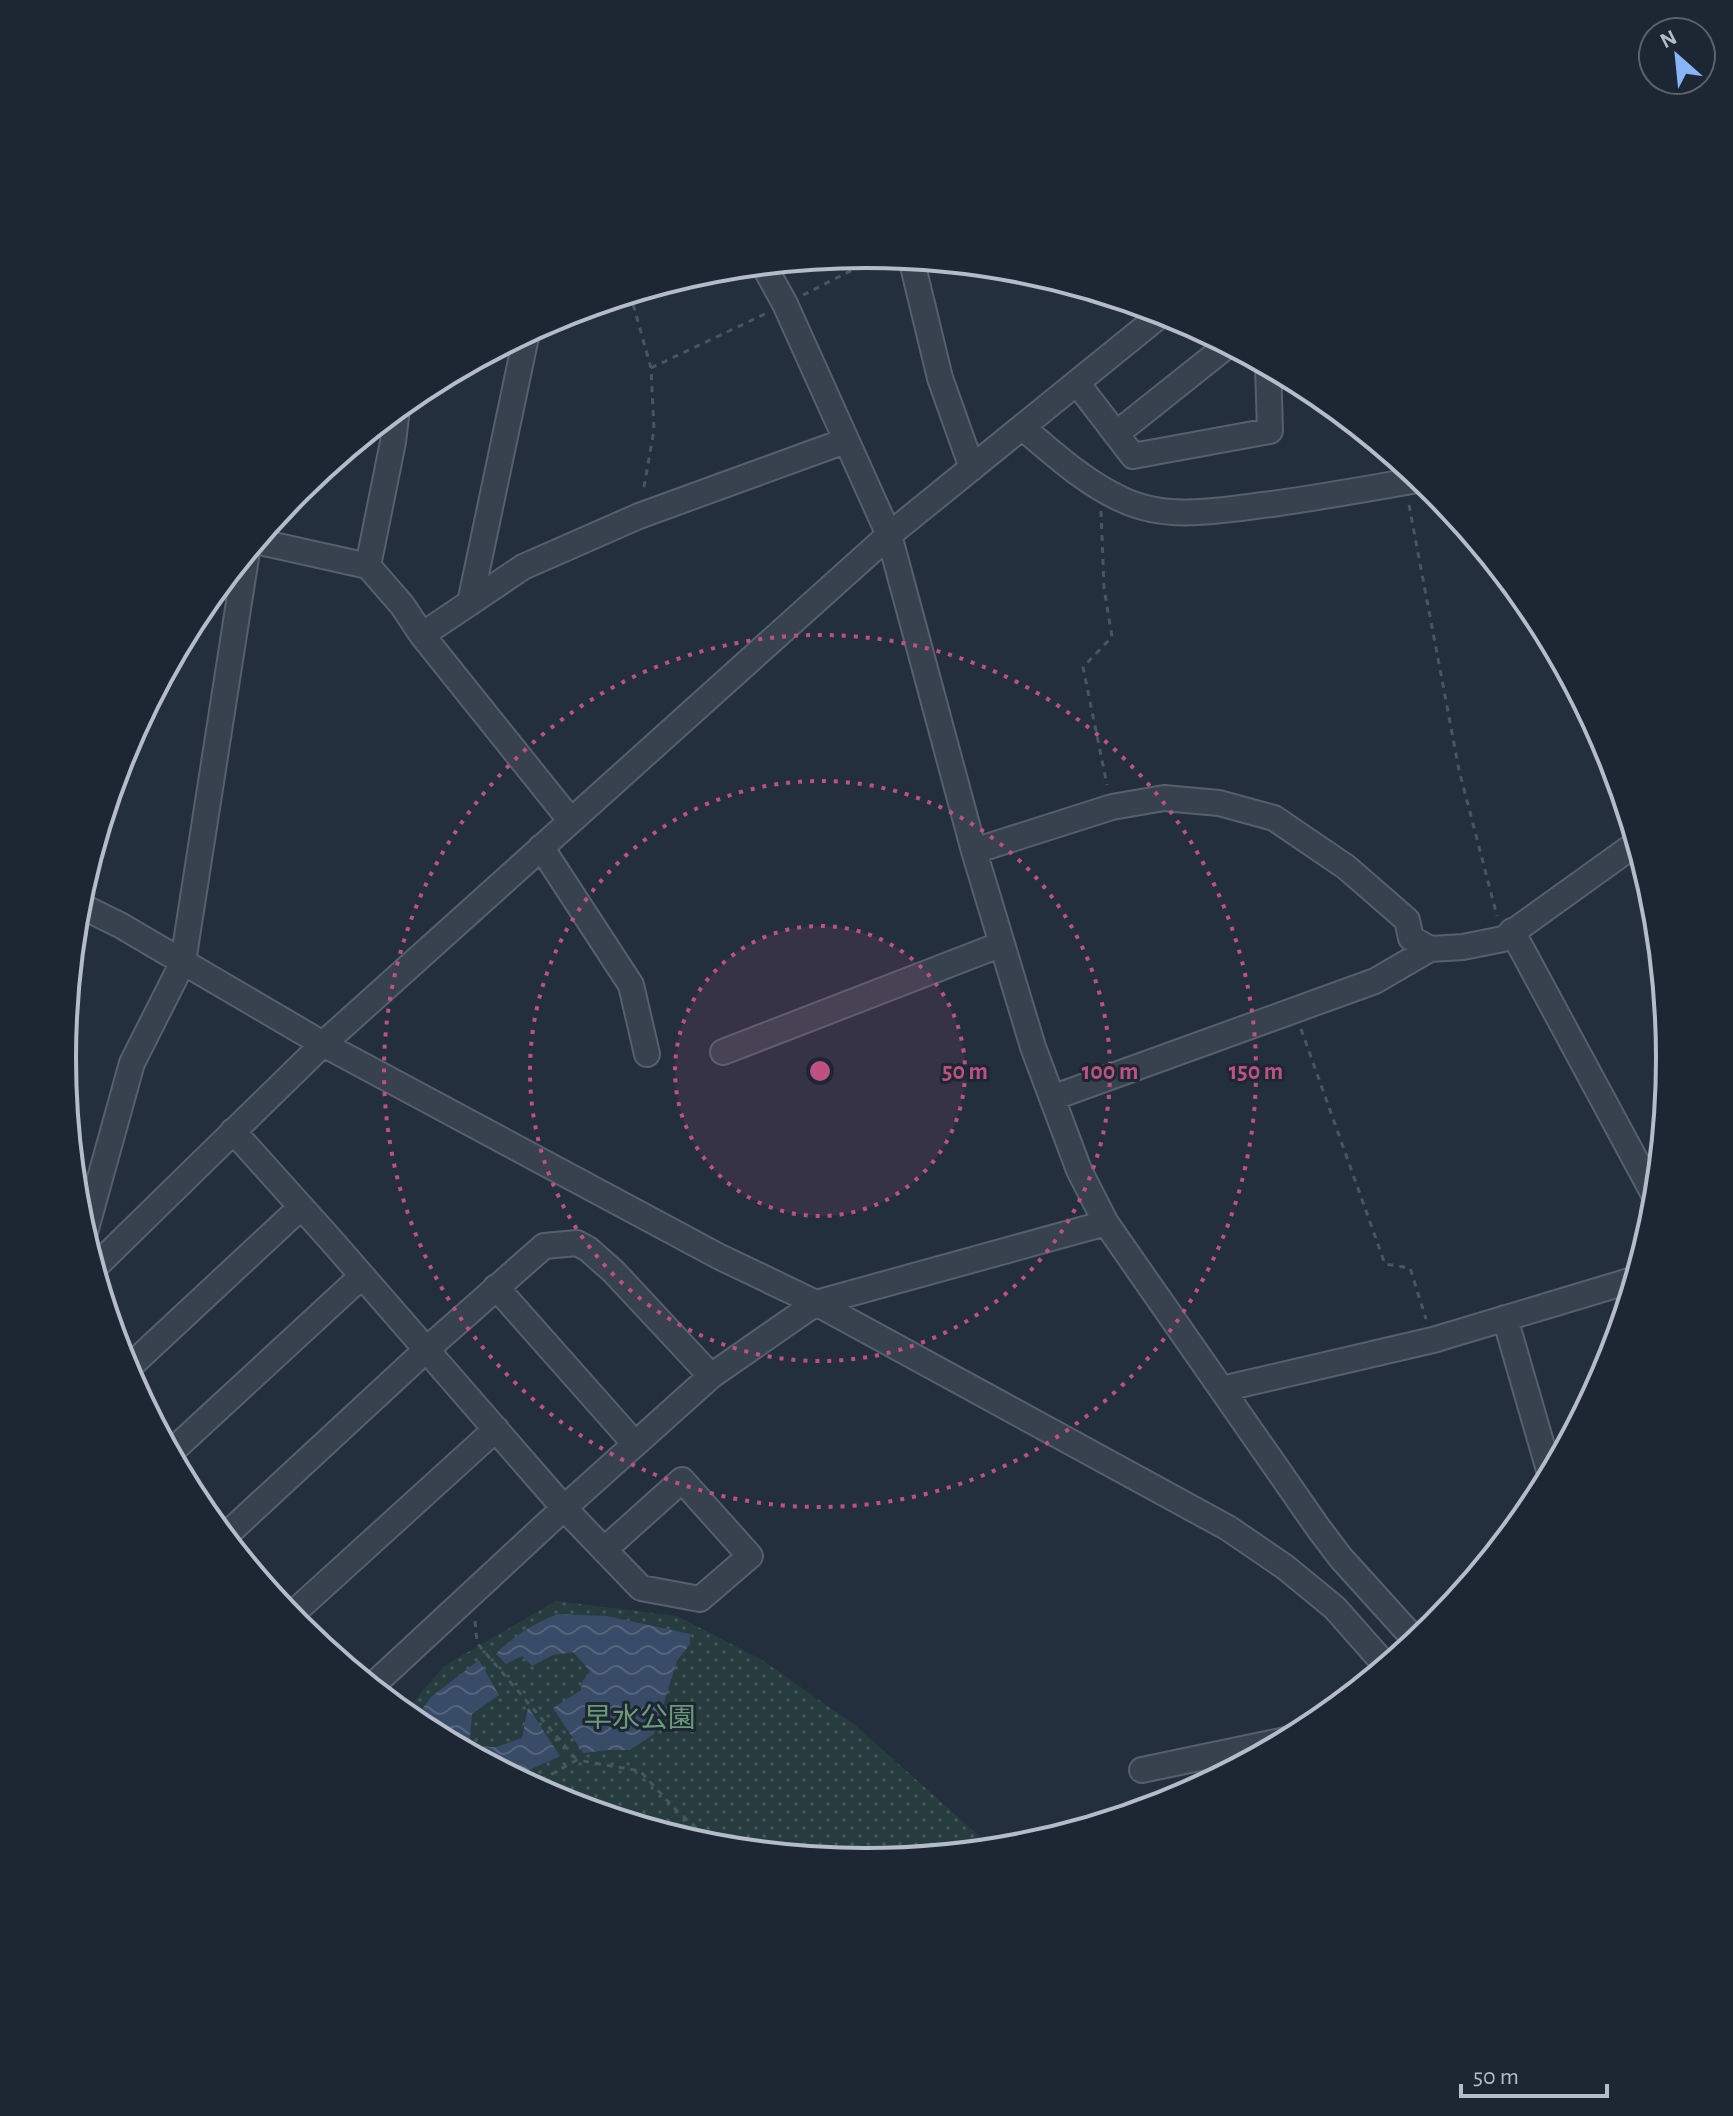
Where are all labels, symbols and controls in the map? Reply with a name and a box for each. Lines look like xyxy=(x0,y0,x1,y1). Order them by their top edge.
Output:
north arrow xyxy=(1637,16,1717,96)
text: N xyxy=(1657,26,1680,52)
centre of rings xyxy=(806,1057,834,1085)
text: 50 m xyxy=(942,1060,988,1084)
text: 100 m xyxy=(1082,1060,1138,1084)
text: 150 m xyxy=(1229,1060,1283,1084)
park label: 早水公園 xyxy=(584,1703,696,1733)
scale bar xyxy=(1461,2048,1607,2098)
text: 50 m xyxy=(1473,2065,1519,2089)

